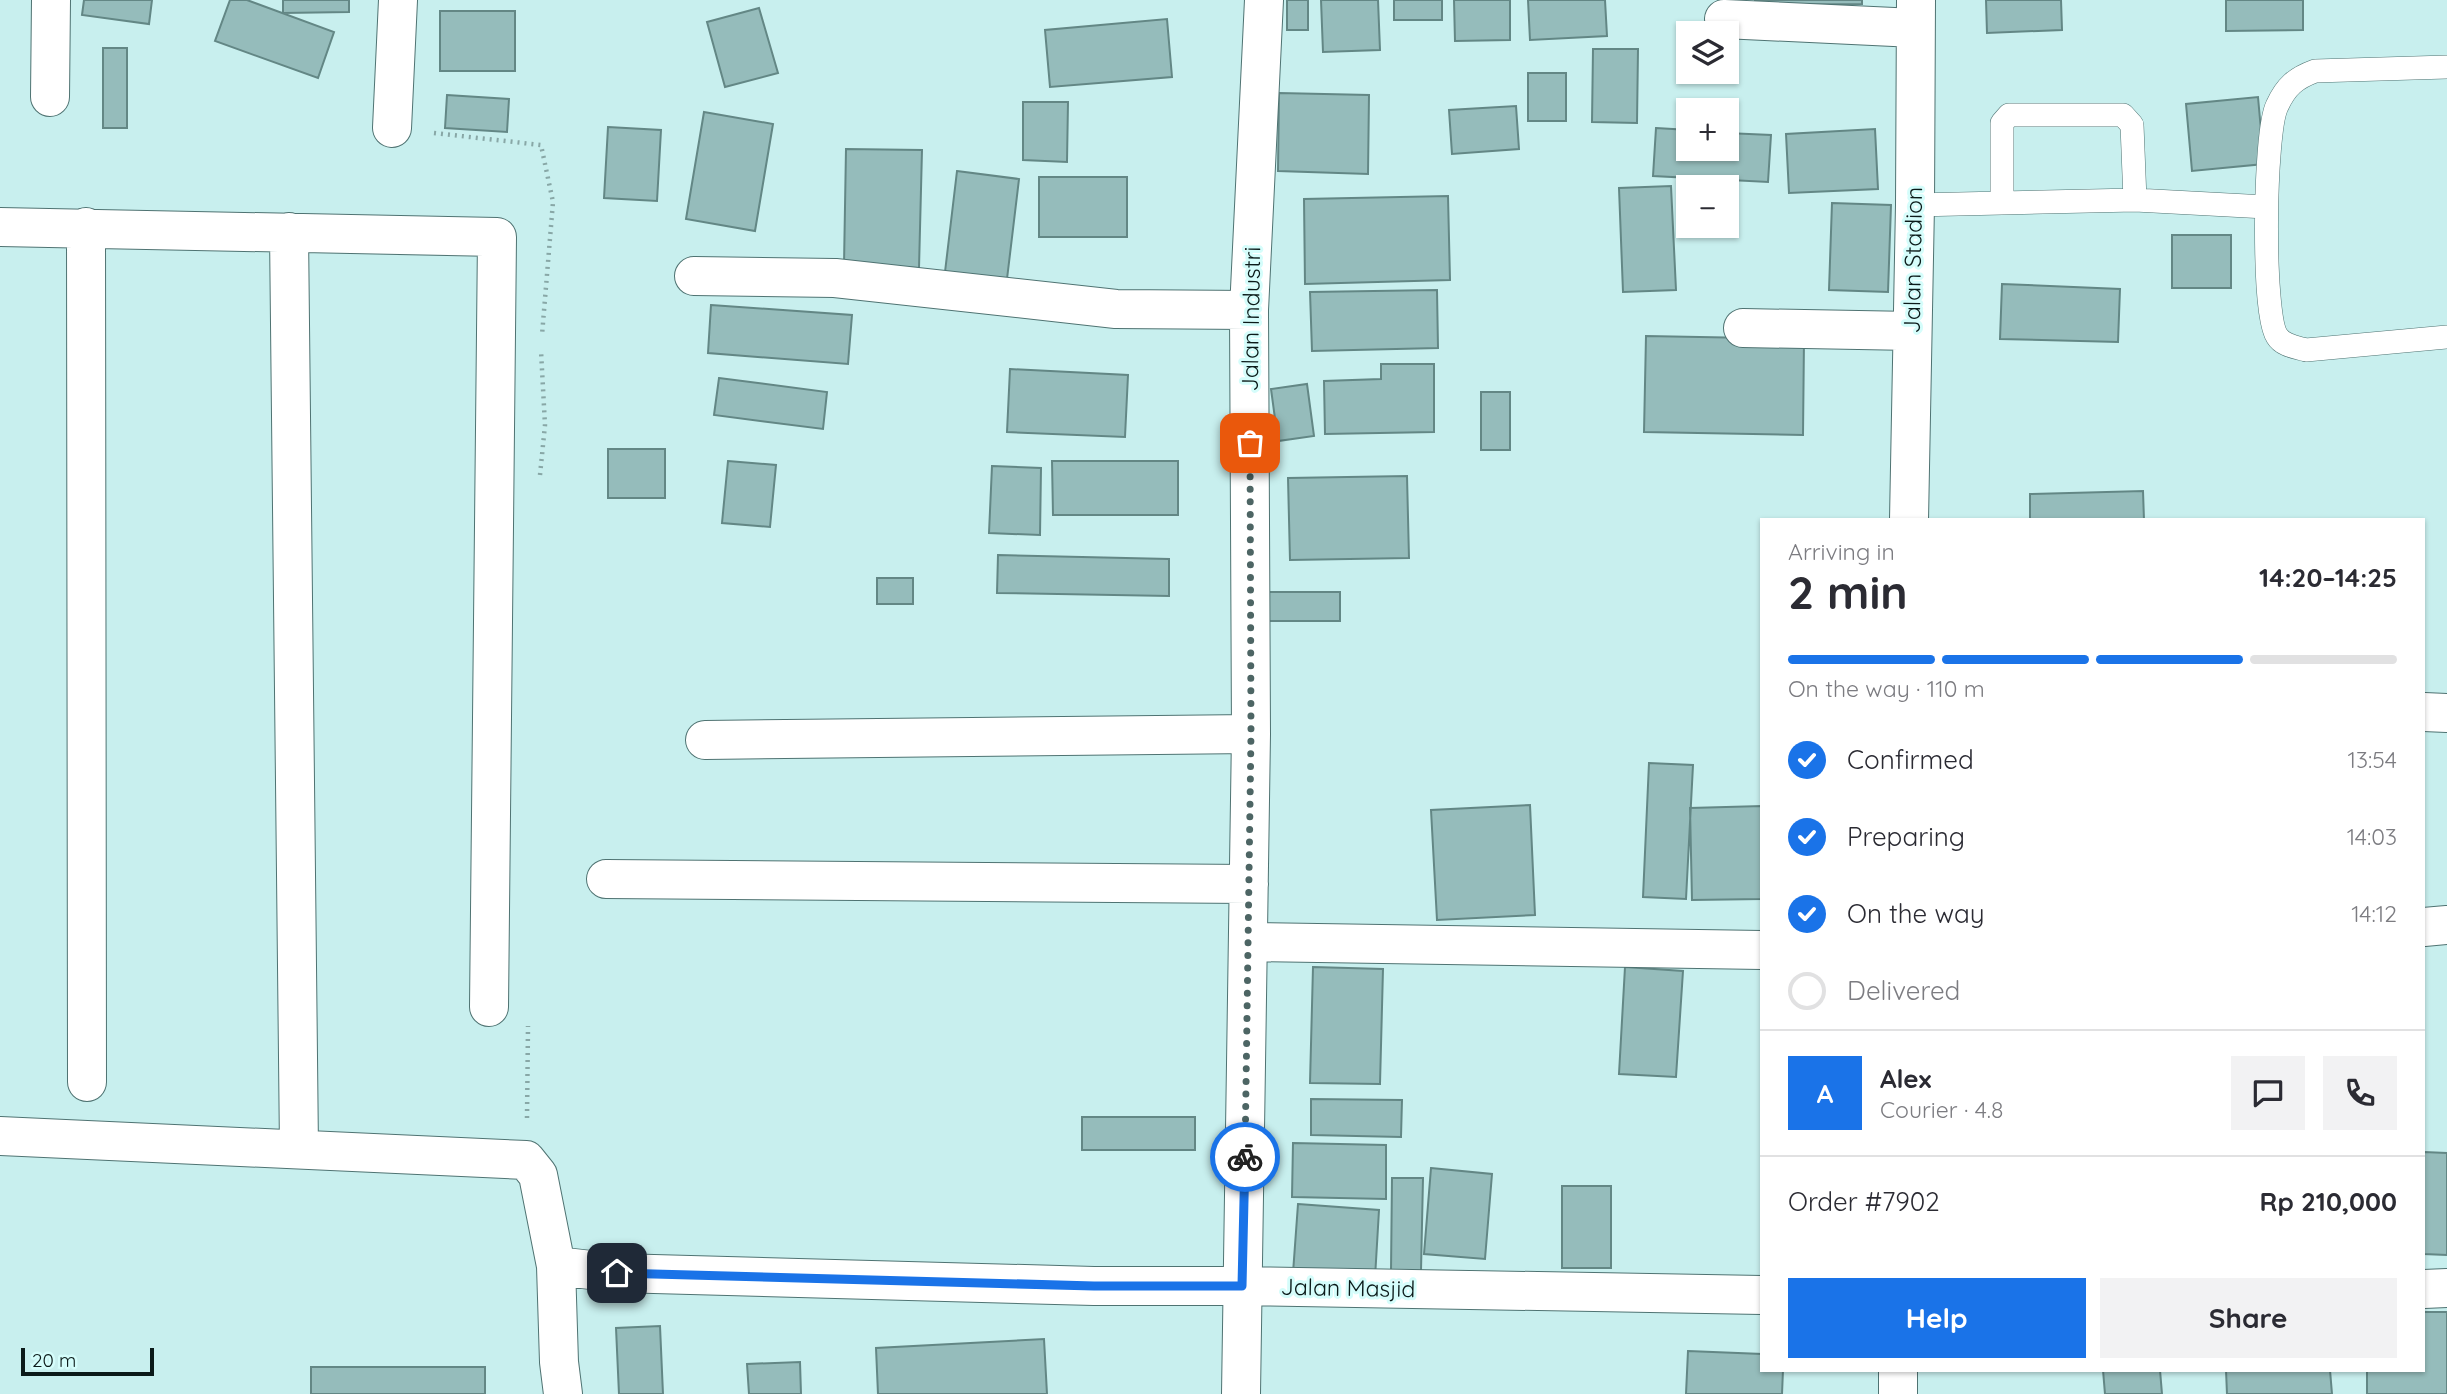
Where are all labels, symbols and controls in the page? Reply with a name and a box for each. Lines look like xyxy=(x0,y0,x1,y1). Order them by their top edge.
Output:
map controls xyxy=(1676,21,1739,238)
button: layers xyxy=(1676,21,1739,84)
button: + xyxy=(1676,98,1739,161)
button: − xyxy=(1676,175,1739,238)
street label: Jalan Stadion xyxy=(1897,186,1928,334)
street label: Jalan Industri xyxy=(1235,246,1266,392)
pin xyxy=(1220,413,1280,473)
icon: bag xyxy=(1231,424,1269,462)
text: Arriving in xyxy=(1788,537,1895,566)
text: 14:20–14:25 xyxy=(2259,561,2397,594)
text: 2 min xyxy=(1788,563,1908,621)
text: On the way · 110 m xyxy=(1788,674,1985,703)
icon: check xyxy=(1788,741,1826,779)
text: Confirmed xyxy=(1847,743,1974,776)
text: 13:54 xyxy=(2347,745,2397,774)
icon: check xyxy=(1788,818,1826,856)
text: Preparing xyxy=(1847,820,1965,853)
text: 14:03 xyxy=(2347,822,2397,851)
icon: check xyxy=(1788,895,1826,933)
text: On the way xyxy=(1847,897,1985,930)
text: 14:12 xyxy=(2351,899,2397,928)
text: Delivered xyxy=(1847,974,1960,1007)
button: chat xyxy=(2231,1056,2305,1130)
button: phone xyxy=(2323,1056,2397,1130)
text: Alex xyxy=(1880,1062,1931,1095)
text: A xyxy=(1817,1077,1833,1110)
text: Courier · 4.8 xyxy=(1880,1095,2003,1124)
courier xyxy=(1210,1122,1280,1192)
icon: bike xyxy=(1226,1138,1264,1176)
text: Order #7902 xyxy=(1788,1185,1940,1218)
text: Rp 210,000 xyxy=(2260,1185,2397,1218)
pin xyxy=(587,1243,647,1303)
icon: home xyxy=(598,1254,636,1292)
street label: Jalan Masjid xyxy=(1280,1272,1416,1303)
button: Help xyxy=(1788,1278,2086,1358)
button: Share xyxy=(2100,1278,2397,1358)
scale bar xyxy=(21,1345,154,1377)
text: 20 m xyxy=(32,1348,76,1372)

